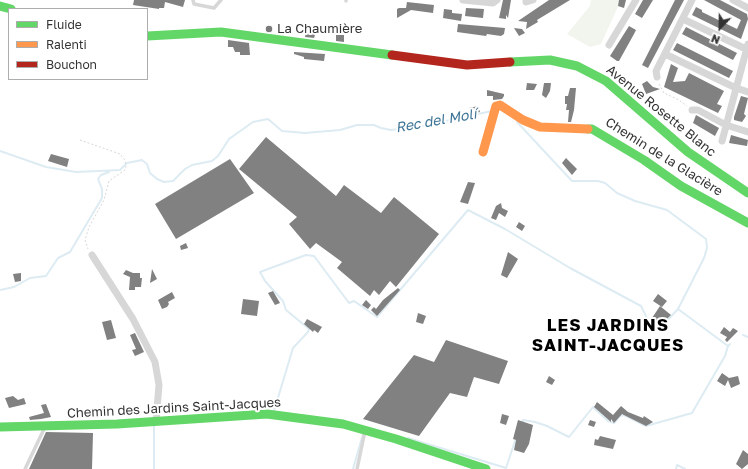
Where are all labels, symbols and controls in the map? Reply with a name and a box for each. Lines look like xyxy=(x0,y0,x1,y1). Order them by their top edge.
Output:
legend xyxy=(8,8,148,80)
north arrow xyxy=(700,8,740,48)
text: Fluide xyxy=(46,17,82,32)
place label: La Chaumière xyxy=(277,21,362,37)
marker: La Chaumière xyxy=(264,24,274,34)
text: N xyxy=(709,32,722,47)
text: Ralenti xyxy=(46,37,87,52)
text: Bouchon xyxy=(46,57,97,72)
street label: Avenue Rosette Blanc xyxy=(603,62,719,160)
water label: Rec del Molí xyxy=(394,106,478,136)
street label: Chemin de la Glacière xyxy=(602,115,726,199)
district label: LES JARDINS SAINT-JACQUES xyxy=(532,316,684,356)
street label: Chemin des Jardins Saint-Jacques xyxy=(67,395,281,421)

